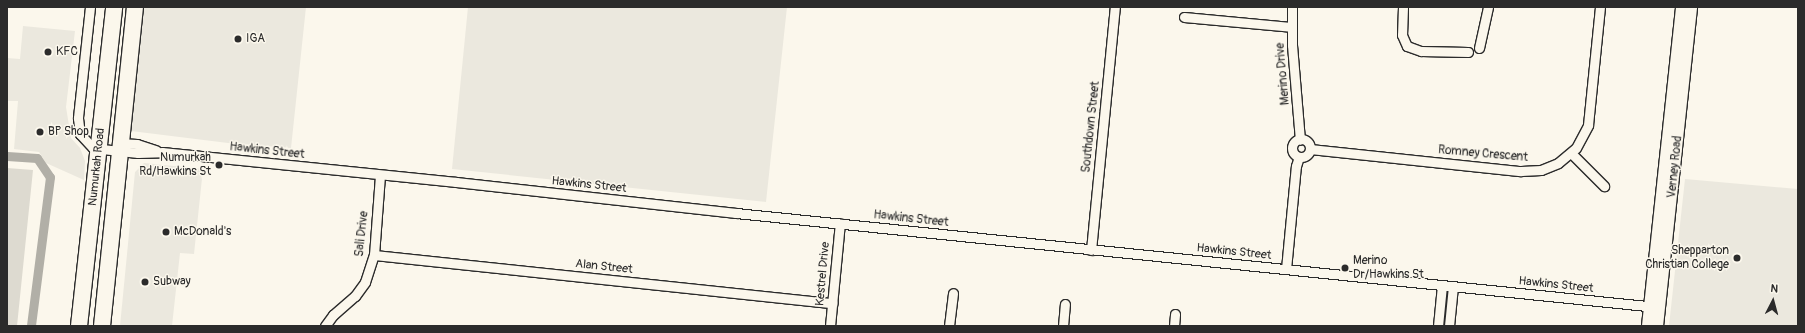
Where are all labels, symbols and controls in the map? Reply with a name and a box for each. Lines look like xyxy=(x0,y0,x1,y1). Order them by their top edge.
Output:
place label: IGA xyxy=(246,32,265,46)
marker: IGA xyxy=(233,34,243,44)
street label: Merino Drive xyxy=(1273,42,1293,106)
place label: KFC xyxy=(56,45,78,59)
marker: KFC xyxy=(43,47,53,57)
street label: Southdown Street xyxy=(1079,81,1103,173)
place label: BP Shop xyxy=(48,125,89,139)
marker: BP Shop xyxy=(35,127,45,137)
street label: Numurkah Road xyxy=(86,127,108,207)
street label: Verney Road xyxy=(1665,135,1685,199)
street label: Hawkins Street xyxy=(229,140,305,162)
street label: Romney Crescent xyxy=(1437,143,1529,165)
place label: Numurkah Rd/Hawkins St xyxy=(139,151,211,179)
marker: Numurkah Rd/Hawkins St xyxy=(214,160,224,170)
street label: Hawkins Street xyxy=(551,174,627,196)
street label: Hawkins Street xyxy=(873,208,949,230)
street label: Sali Drive xyxy=(352,210,372,258)
place label: McDonald's xyxy=(174,225,231,239)
marker: McDonald's xyxy=(161,227,171,237)
street label: Kestrel Drive xyxy=(813,241,833,307)
street label: Hawkins Street xyxy=(1196,241,1272,263)
place label: Shepparton Christian College xyxy=(1645,244,1729,272)
marker: Shepparton Christian College xyxy=(1732,253,1742,263)
place label: Merino Dr/Hawkins St xyxy=(1353,254,1424,282)
street label: Alan Street xyxy=(575,257,633,277)
marker: Merino Dr/Hawkins St xyxy=(1340,263,1350,273)
street label: Hawkins Street xyxy=(1518,274,1594,296)
place label: Subway xyxy=(153,275,191,289)
marker: Subway xyxy=(140,277,150,287)
north arrow xyxy=(1753,281,1793,321)
text: N xyxy=(1770,282,1779,295)

